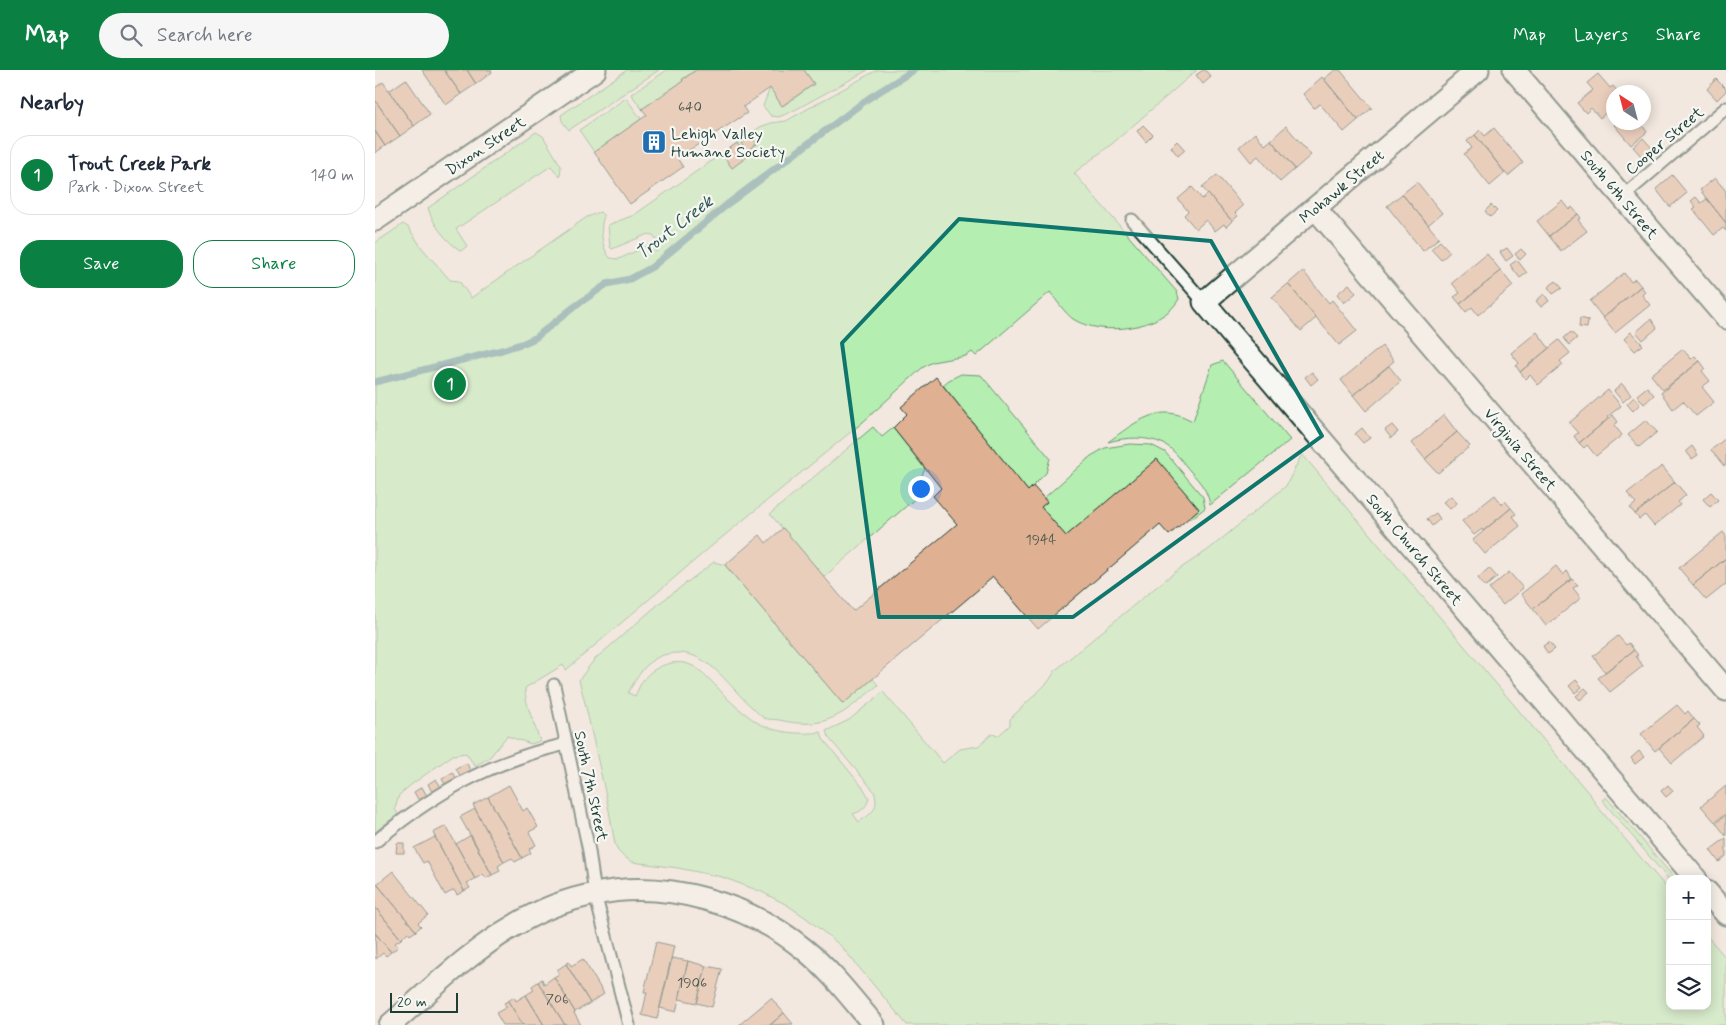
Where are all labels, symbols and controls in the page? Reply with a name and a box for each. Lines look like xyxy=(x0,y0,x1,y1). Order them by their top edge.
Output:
search box xyxy=(99,13,449,58)
text: Map xyxy=(25,20,69,51)
icon: search xyxy=(117,21,145,49)
text: Search here xyxy=(157,23,253,48)
text: Map xyxy=(1513,23,1546,47)
text: Layers xyxy=(1574,23,1628,47)
text: Share xyxy=(1656,23,1701,47)
north arrow xyxy=(1606,85,1651,130)
text: Nearby xyxy=(20,89,84,117)
house number: 640 xyxy=(678,98,702,116)
street label: Cooper Street xyxy=(1621,102,1709,180)
street label: Dixon Street xyxy=(442,111,530,181)
place label: Lehigh Valley Humane Society xyxy=(671,124,785,163)
building icon: Lehigh Valley Humane Society xyxy=(641,129,667,155)
street label: Mohawk Street xyxy=(1295,145,1389,229)
street label: South 6th Street xyxy=(1575,146,1663,245)
text: Trout Creek Park xyxy=(68,152,211,177)
text: 1 xyxy=(33,165,41,186)
text: 140 m xyxy=(310,165,354,186)
text: Park · Dixon Street xyxy=(68,177,204,198)
water label: Trout Creek xyxy=(631,189,719,266)
button: Save xyxy=(20,240,183,288)
button: Share xyxy=(193,240,355,288)
pin: 1 xyxy=(434,365,466,403)
street label: Virginia Street xyxy=(1478,404,1561,497)
your location xyxy=(908,476,934,502)
street label: South Church Street xyxy=(1361,490,1467,611)
house number: 1944 xyxy=(1026,531,1057,549)
street label: South 7th Street xyxy=(569,729,613,844)
map controls xyxy=(1666,875,1711,1010)
button: + xyxy=(1666,875,1711,920)
button: − xyxy=(1666,920,1711,965)
button: layers xyxy=(1666,965,1711,1010)
house number: 1906 xyxy=(677,974,707,992)
scale bar xyxy=(390,990,457,1013)
house number: 706 xyxy=(545,990,569,1008)
text: 20 m xyxy=(397,993,427,1011)

